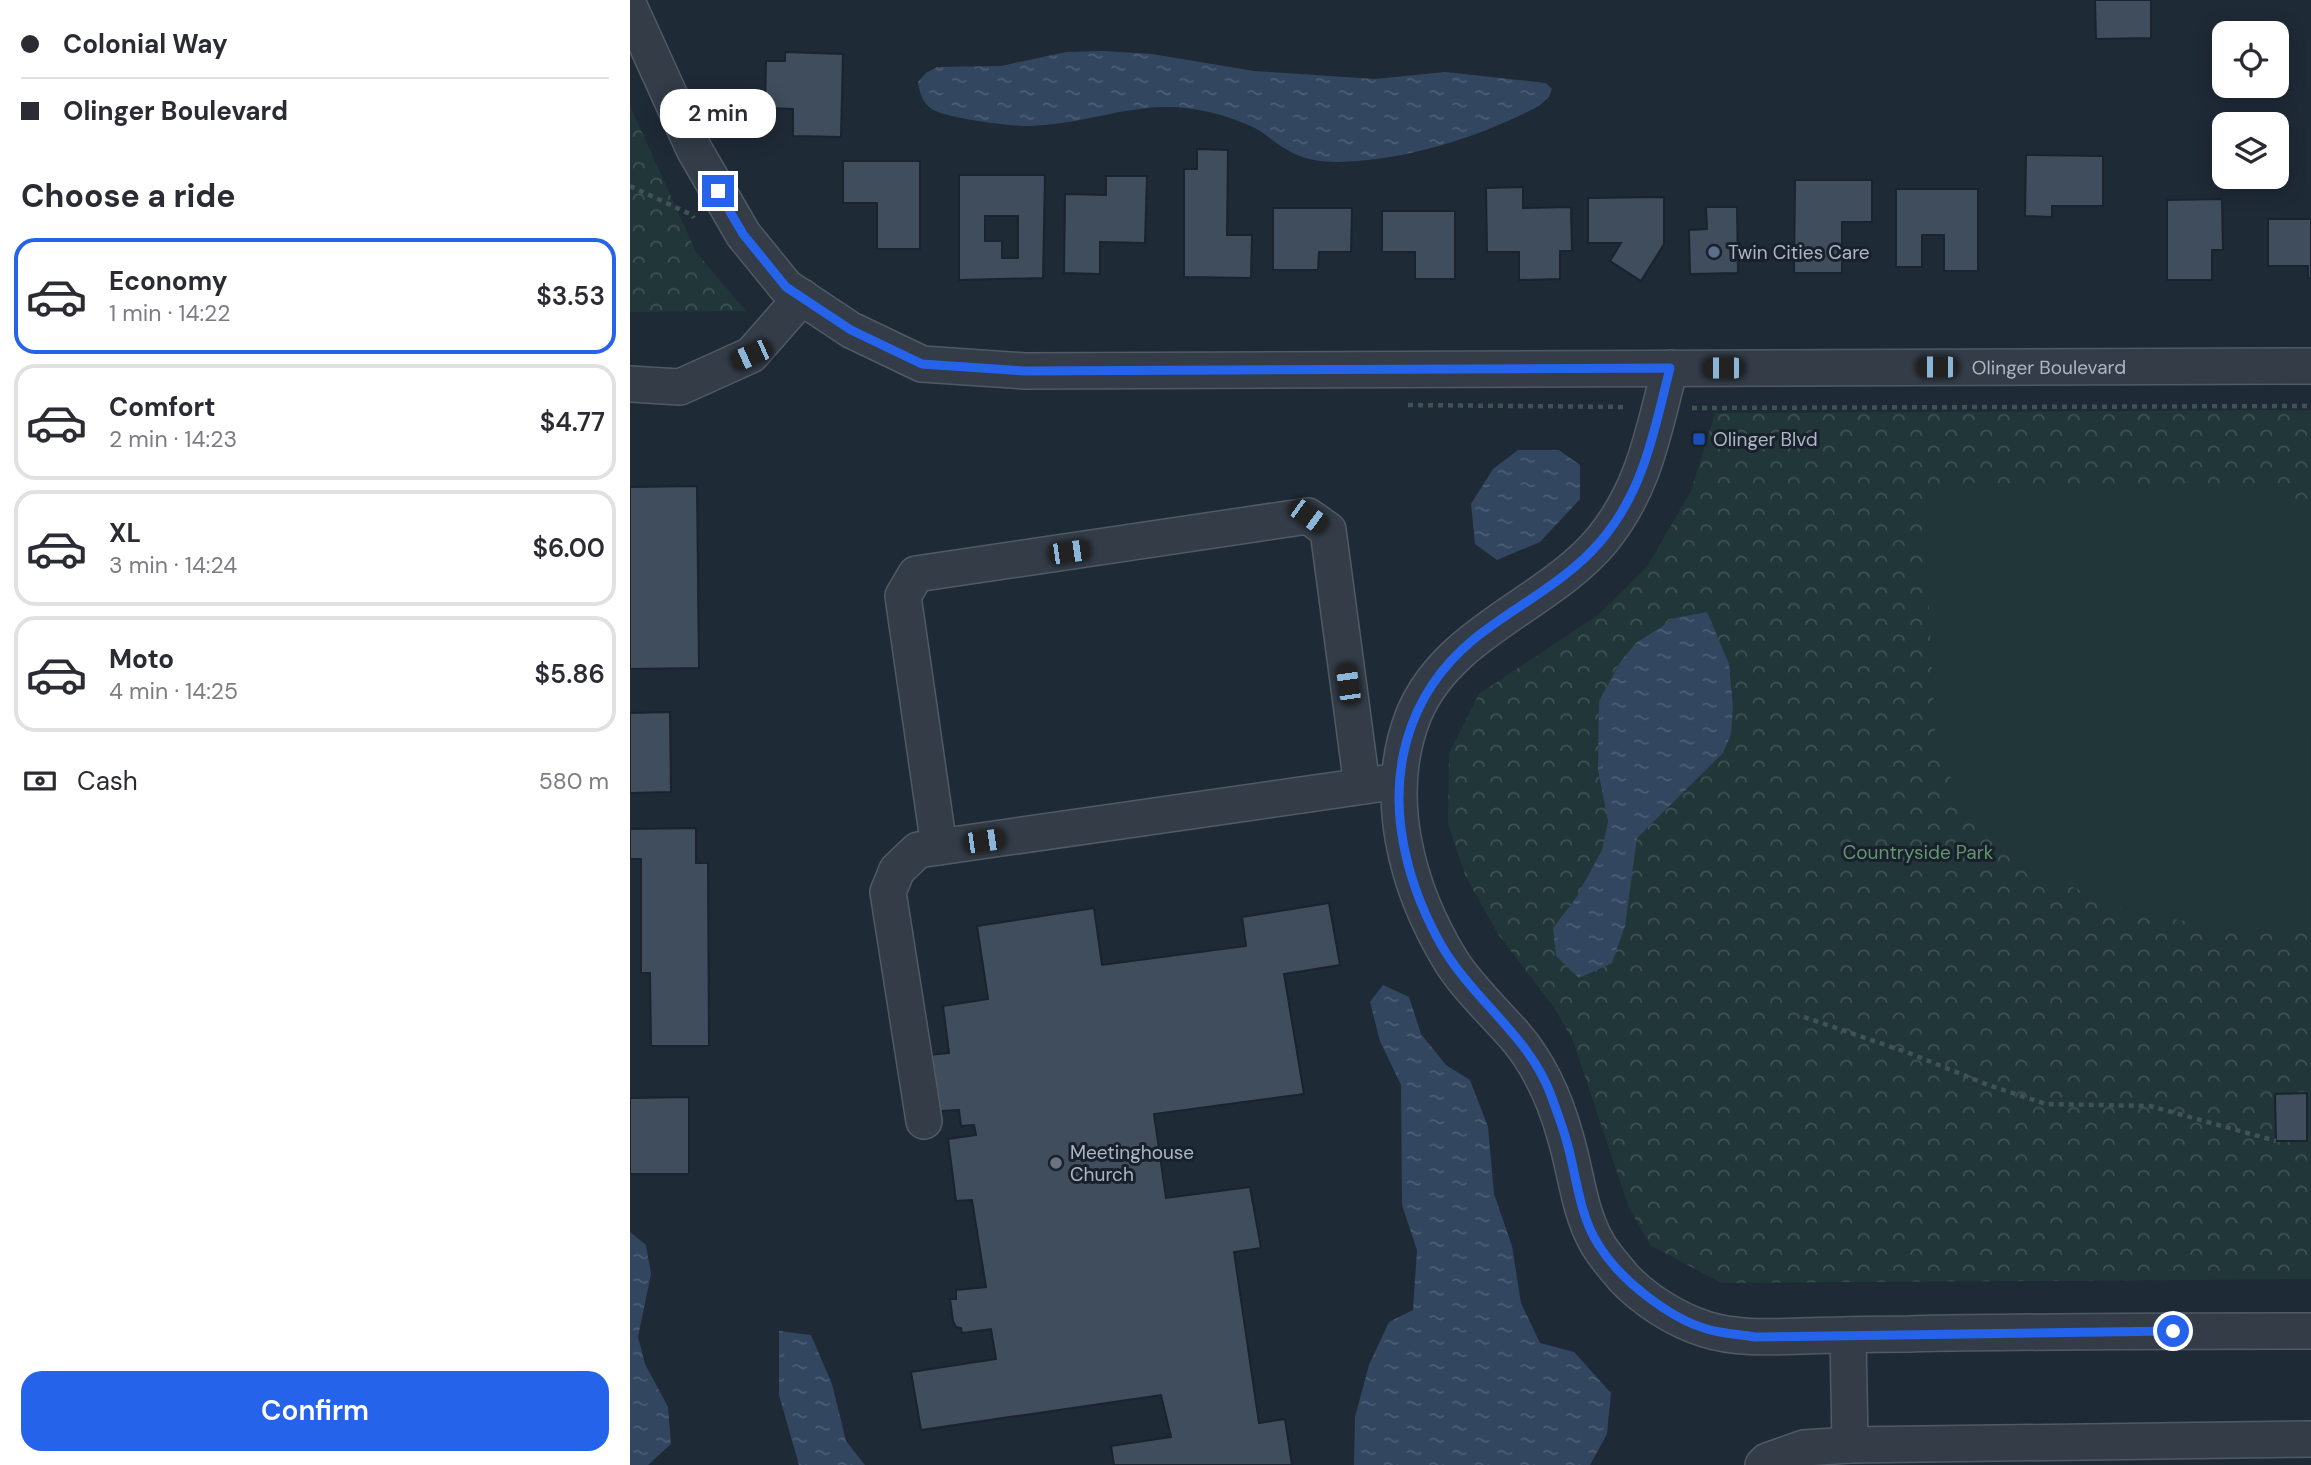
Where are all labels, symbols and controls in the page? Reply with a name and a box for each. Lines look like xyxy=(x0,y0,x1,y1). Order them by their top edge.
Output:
map controls xyxy=(2212,21,2289,189)
button: locate xyxy=(2212,21,2289,98)
text: Colonial Way xyxy=(63,27,228,61)
callout: 2 min xyxy=(660,90,776,138)
text: Olinger Boulevard xyxy=(63,94,288,128)
text: 2 min xyxy=(688,98,748,128)
button: layers xyxy=(2212,112,2289,189)
text: Choose a ride xyxy=(21,175,236,217)
route end xyxy=(702,175,734,207)
place label: Twin Cities Care xyxy=(1728,240,1870,265)
marker: Twin Cities Care xyxy=(1706,244,1722,260)
text: Economy xyxy=(109,264,227,298)
icon: car xyxy=(25,265,88,328)
text: $3.53 xyxy=(536,279,605,313)
text: 1 min · 14:22 xyxy=(109,298,231,328)
car xyxy=(728,337,775,373)
street label: Olinger Boulevard xyxy=(1972,355,2126,380)
car xyxy=(1917,357,1959,378)
car xyxy=(1703,358,1745,379)
text: Comfort xyxy=(109,390,215,424)
icon: car xyxy=(25,391,88,454)
text: $4.77 xyxy=(540,405,605,439)
text: 2 min · 14:23 xyxy=(109,424,237,454)
place label: Olinger Blvd xyxy=(1713,427,1818,452)
marker: Olinger Blvd xyxy=(1691,431,1707,447)
car xyxy=(1285,495,1332,537)
text: XL xyxy=(109,516,141,550)
icon: car xyxy=(25,517,88,580)
text: $6.00 xyxy=(533,531,605,565)
car xyxy=(1047,539,1092,565)
text: 3 min · 14:24 xyxy=(109,550,237,580)
text: Moto xyxy=(109,642,174,676)
icon: car xyxy=(25,643,88,706)
text: $5.86 xyxy=(535,657,605,691)
car xyxy=(1335,662,1362,706)
text: 4 min · 14:25 xyxy=(109,676,238,706)
icon: cash xyxy=(21,762,59,800)
text: Cash xyxy=(77,764,138,798)
text: 580 m xyxy=(539,766,609,796)
car xyxy=(962,828,1007,854)
park label: Countryside Park xyxy=(1843,840,1994,865)
place label: Meetinghouse Church xyxy=(1070,1140,1194,1187)
marker: Meetinghouse Church xyxy=(1048,1155,1064,1171)
route start xyxy=(2157,1315,2189,1347)
button: Confirm xyxy=(21,1371,609,1451)

